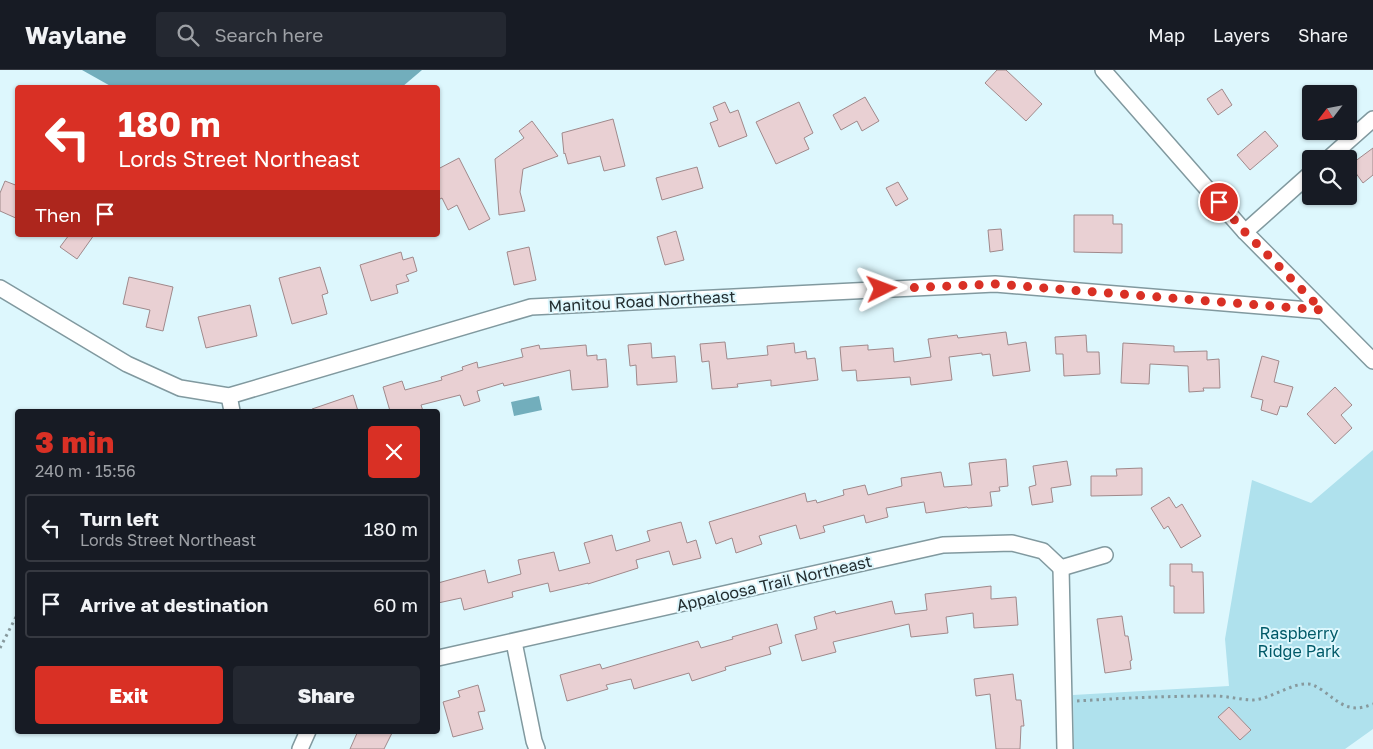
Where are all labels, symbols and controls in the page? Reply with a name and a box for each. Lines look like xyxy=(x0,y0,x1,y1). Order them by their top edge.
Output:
search box xyxy=(156,12,506,57)
text: Waylane xyxy=(25,20,126,49)
icon: search xyxy=(174,21,202,49)
text: Search here xyxy=(214,23,323,46)
text: Map xyxy=(1148,24,1185,46)
text: Layers xyxy=(1213,24,1270,46)
text: Share xyxy=(1298,24,1348,46)
north arrow xyxy=(1302,85,1358,140)
map controls xyxy=(1302,85,1357,205)
text: 180 m xyxy=(118,103,221,145)
icon: left xyxy=(35,105,100,170)
text: Lords Street Northeast xyxy=(118,145,360,172)
button: search xyxy=(1302,150,1357,205)
pin xyxy=(1198,181,1240,223)
icon: arrive xyxy=(1205,188,1233,216)
icon: arrive xyxy=(91,200,119,228)
text: Then xyxy=(35,203,81,226)
position arrow xyxy=(855,262,907,314)
street label: Manitou Road Northeast xyxy=(548,286,736,316)
text: 3 min xyxy=(35,424,114,460)
button: close xyxy=(368,426,420,478)
text: 240 m · 15:56 xyxy=(35,461,136,481)
text: Turn left xyxy=(80,507,159,530)
icon: left xyxy=(37,514,65,542)
text: 180 m xyxy=(364,517,418,540)
text: Lords Street Northeast xyxy=(80,530,256,550)
street label: Appaloosa Trail Northeast xyxy=(674,551,874,615)
icon: arrive xyxy=(37,590,65,618)
text: Arrive at destination xyxy=(80,593,268,616)
text: 60 m xyxy=(373,593,418,616)
park label: Raspberry Ridge Park xyxy=(1258,623,1340,661)
button: Exit xyxy=(35,666,223,724)
button: Share xyxy=(233,666,420,724)

